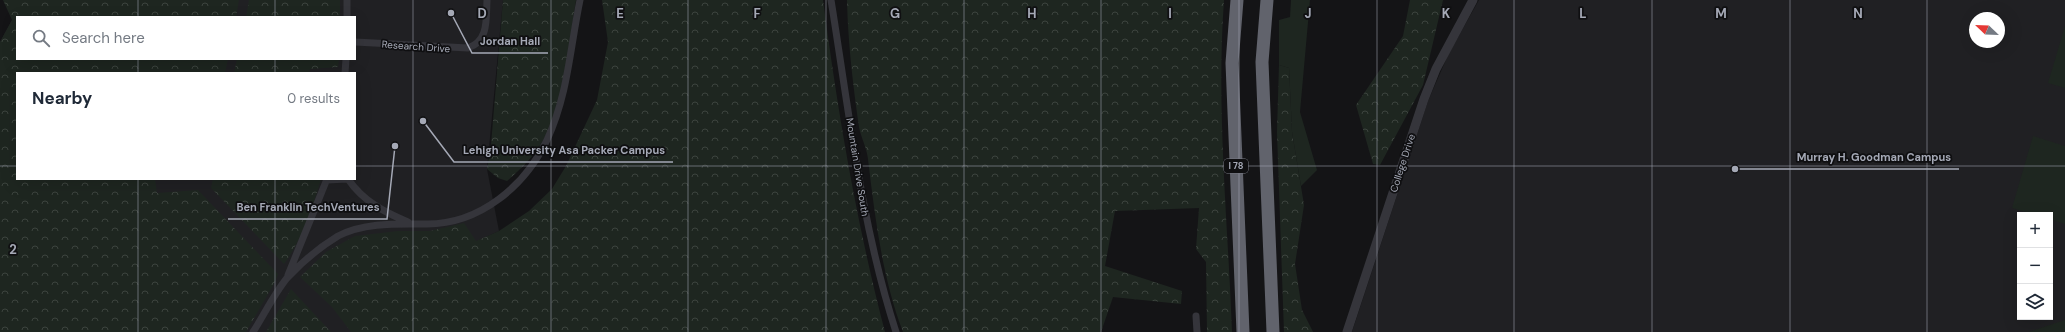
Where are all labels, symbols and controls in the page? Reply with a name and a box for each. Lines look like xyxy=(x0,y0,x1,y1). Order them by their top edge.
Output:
text: D xyxy=(477,5,487,22)
text: E xyxy=(616,5,624,22)
text: F xyxy=(753,5,761,22)
text: G xyxy=(890,5,900,22)
text: H xyxy=(1027,5,1037,22)
text: I xyxy=(1168,5,1172,22)
text: J xyxy=(1304,5,1312,22)
text: K xyxy=(1442,5,1451,22)
text: L xyxy=(1579,5,1587,22)
text: M xyxy=(1715,5,1727,22)
text: N xyxy=(1853,5,1863,22)
north arrow xyxy=(1969,12,2005,48)
search box xyxy=(16,16,356,60)
icon: search xyxy=(30,27,52,49)
text: Search here xyxy=(62,28,145,48)
callout: Jordan Hall xyxy=(472,30,548,53)
text: Jordan Hall xyxy=(480,34,540,48)
street label: Research Drive xyxy=(381,38,451,55)
text: Nearby xyxy=(32,87,92,109)
text: 0 results xyxy=(287,90,340,107)
street label: Mountain Drive South xyxy=(843,117,872,217)
street label: College Drive xyxy=(1387,132,1418,194)
callout: Lehigh University Asa Packer Campus xyxy=(454,139,673,162)
text: Lehigh University Asa Packer Campus xyxy=(463,143,665,157)
callout: Murray H. Goodman Campus xyxy=(1789,146,1959,169)
text: Murray H. Goodman Campus xyxy=(1797,150,1951,164)
road number: I 78 xyxy=(1224,159,1248,173)
callout: Ben Franklin TechVentures xyxy=(228,196,387,219)
text: Ben Franklin TechVentures xyxy=(236,200,380,214)
map controls xyxy=(2017,212,2053,320)
button: + xyxy=(2017,212,2053,248)
text: 2 xyxy=(9,241,17,258)
button: − xyxy=(2017,248,2053,284)
button: layers xyxy=(2017,284,2053,320)

